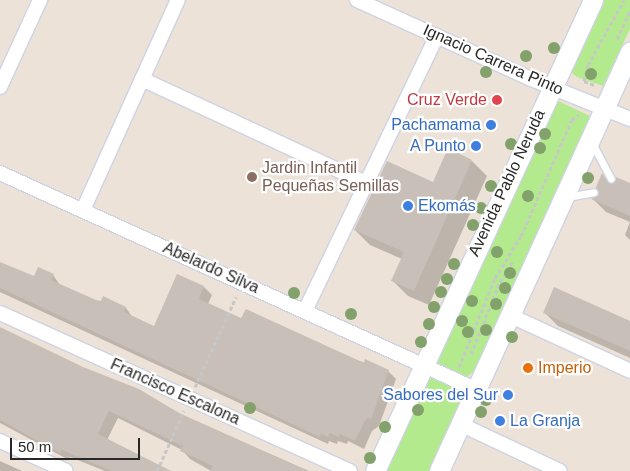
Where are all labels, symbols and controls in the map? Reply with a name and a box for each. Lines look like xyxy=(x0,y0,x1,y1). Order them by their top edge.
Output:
street label: Ignacio Carrera Pinto xyxy=(420,20,566,100)
place label: Cruz Verde xyxy=(407,90,487,110)
marker: Cruz Verde xyxy=(491,94,503,106)
street label: Avenida Pablo Neruda xyxy=(465,107,549,259)
place label: Pachamama xyxy=(391,115,481,135)
marker: Pachamama xyxy=(485,119,497,131)
place label: A Punto xyxy=(409,136,466,156)
marker: A Punto xyxy=(470,140,482,152)
place label: Jardin Infantil Pequeñas Semillas xyxy=(262,158,399,196)
marker: Jardin Infantil Pequeñas Semillas xyxy=(246,171,258,183)
place label: Ekomás xyxy=(418,196,476,216)
marker: Ekomás xyxy=(402,200,414,212)
street label: Abelardo Silva xyxy=(160,238,262,298)
street label: Francisco Escalona xyxy=(107,355,243,429)
place label: Imperio xyxy=(538,358,591,378)
marker: Imperio xyxy=(522,362,534,374)
place label: Sabores del Sur xyxy=(383,385,498,405)
marker: Sabores del Sur xyxy=(502,389,514,401)
place label: La Granja xyxy=(510,411,580,431)
marker: La Granja xyxy=(494,415,506,427)
scale bar xyxy=(12,428,142,460)
text: 50 m xyxy=(18,438,51,455)

